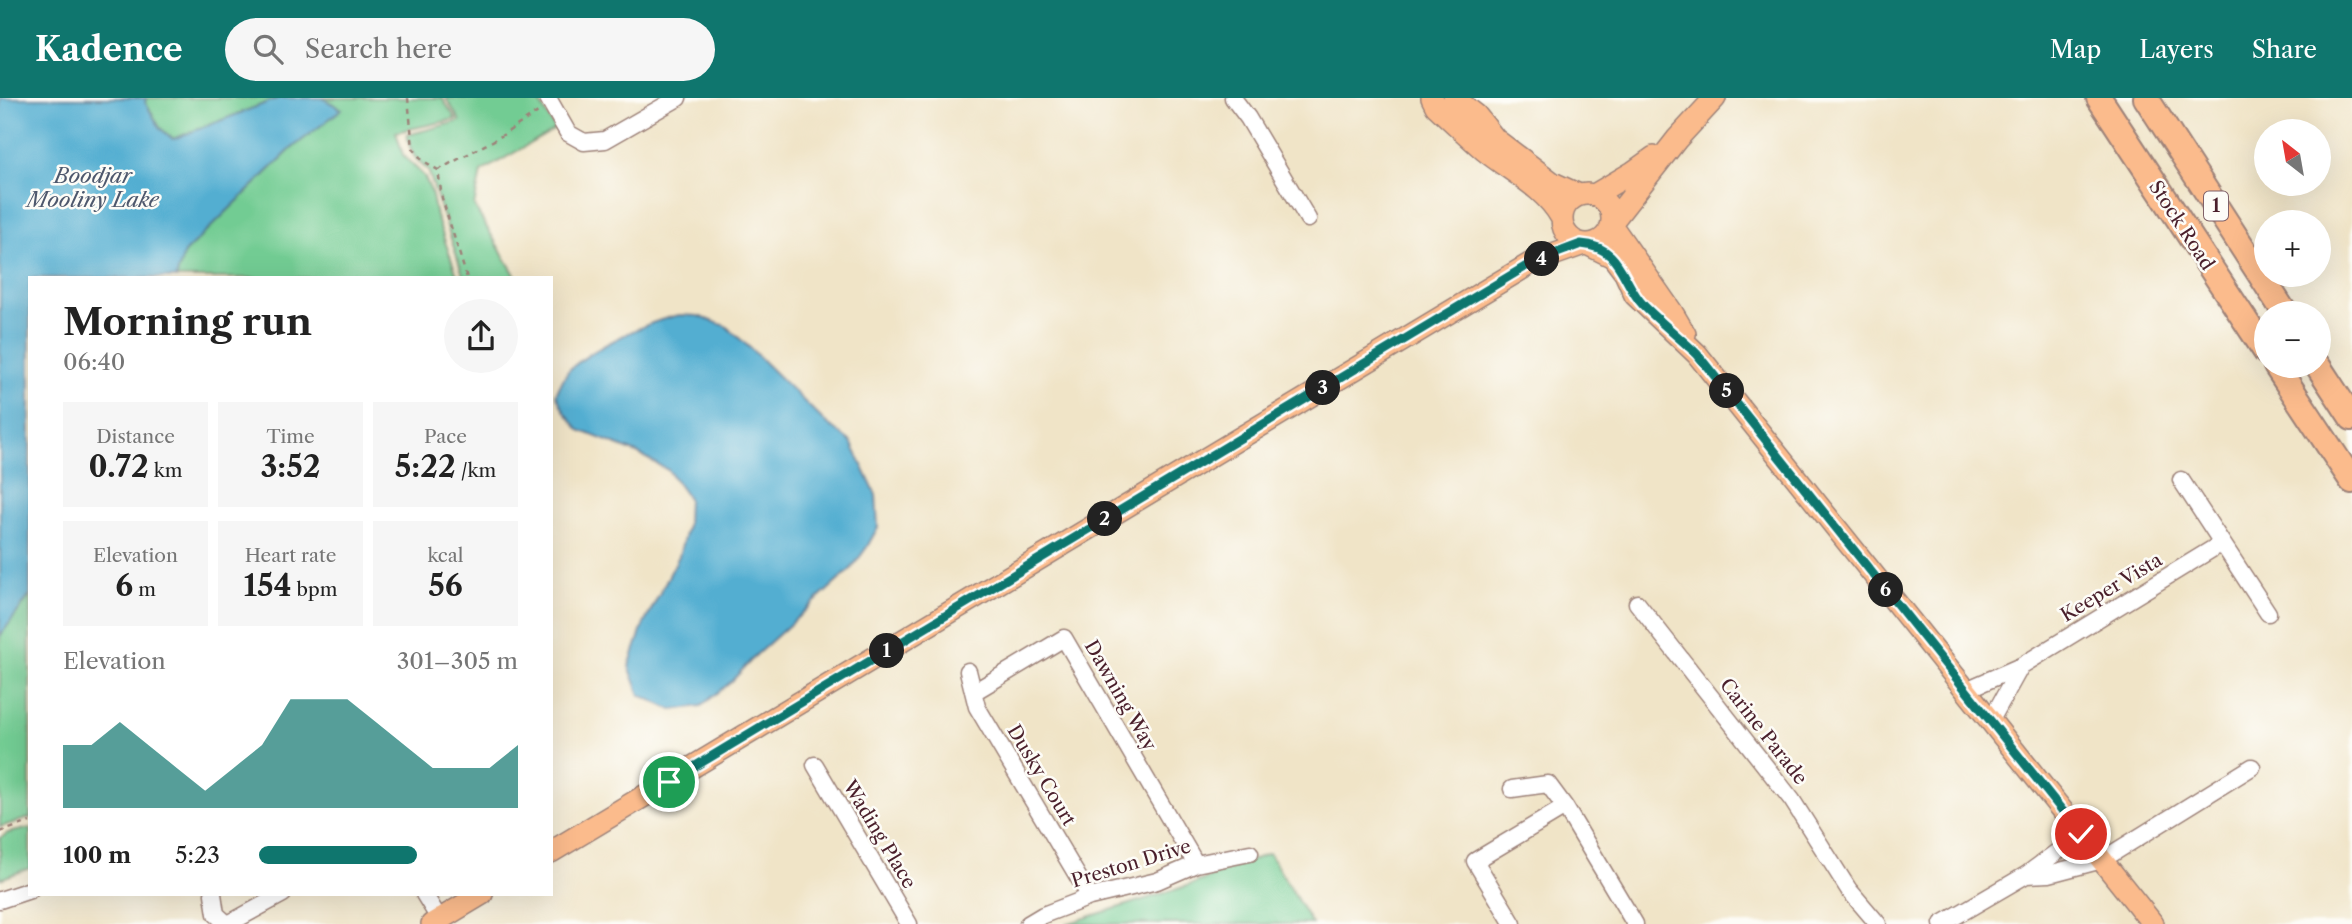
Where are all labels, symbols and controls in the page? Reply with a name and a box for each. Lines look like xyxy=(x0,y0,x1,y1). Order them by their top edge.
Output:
search box xyxy=(225,18,715,81)
text: Kadence xyxy=(35,29,183,70)
icon: search xyxy=(249,30,287,68)
text: Search here xyxy=(305,33,452,65)
text: Map xyxy=(2050,35,2101,64)
text: Layers xyxy=(2139,35,2214,64)
text: Share xyxy=(2252,35,2317,64)
north arrow xyxy=(2254,119,2331,196)
map controls xyxy=(2254,119,2331,378)
water label: Boodjar Mooliny Lake xyxy=(24,163,160,212)
street label: Stock Road xyxy=(2144,176,2219,275)
road number: 1 xyxy=(2204,192,2228,220)
button: + xyxy=(2254,210,2331,287)
pin: 4 xyxy=(1524,242,1560,276)
text: 4 xyxy=(1536,247,1547,270)
text: Morning run xyxy=(63,298,312,345)
button: share xyxy=(444,299,518,373)
button: − xyxy=(2254,301,2331,378)
text: 06:40 xyxy=(63,348,125,376)
pin: 3 xyxy=(1306,370,1340,406)
pin: 5 xyxy=(1710,374,1744,408)
text: 3 xyxy=(1317,376,1328,399)
text: 5 xyxy=(1721,379,1732,402)
text: Distance xyxy=(96,425,175,448)
text: Time xyxy=(266,425,315,448)
text: Pace xyxy=(424,425,467,448)
text: 0.72 xyxy=(89,448,149,485)
text: 3:52 xyxy=(260,448,321,485)
text: 5:22 xyxy=(395,448,456,485)
text: km xyxy=(149,459,182,482)
text: /km xyxy=(456,459,496,482)
pin: 2 xyxy=(1088,502,1122,536)
text: 2 xyxy=(1099,507,1110,530)
text: Elevation xyxy=(93,544,178,567)
text: Heart rate xyxy=(245,544,336,567)
text: kcal xyxy=(428,544,463,567)
street label: Keeper Vista xyxy=(2056,548,2166,627)
text: 6 xyxy=(115,567,133,604)
text: 154 xyxy=(244,567,291,604)
text: 56 xyxy=(428,567,463,604)
pin: 6 xyxy=(1868,573,1904,608)
text: m xyxy=(133,578,156,601)
text: bpm xyxy=(291,578,337,601)
text: 6 xyxy=(1880,578,1891,601)
pin: 1 xyxy=(870,634,904,668)
street label: Dawning Way xyxy=(1080,636,1162,755)
text: 1 xyxy=(882,639,891,662)
text: Elevation xyxy=(63,647,166,675)
text: 301–305 m xyxy=(397,647,518,675)
street label: Carine Parade xyxy=(1715,674,1812,789)
street label: Dusky Court xyxy=(1002,721,1081,830)
pin xyxy=(639,752,699,812)
icon: arrive xyxy=(650,763,688,801)
street label: Wading Place xyxy=(838,775,921,893)
pin xyxy=(2051,804,2111,864)
icon: check xyxy=(2062,815,2100,853)
street label: Preston Drive xyxy=(1069,834,1194,893)
text: 100 m xyxy=(63,841,131,869)
text: 5:23 xyxy=(175,841,220,869)

